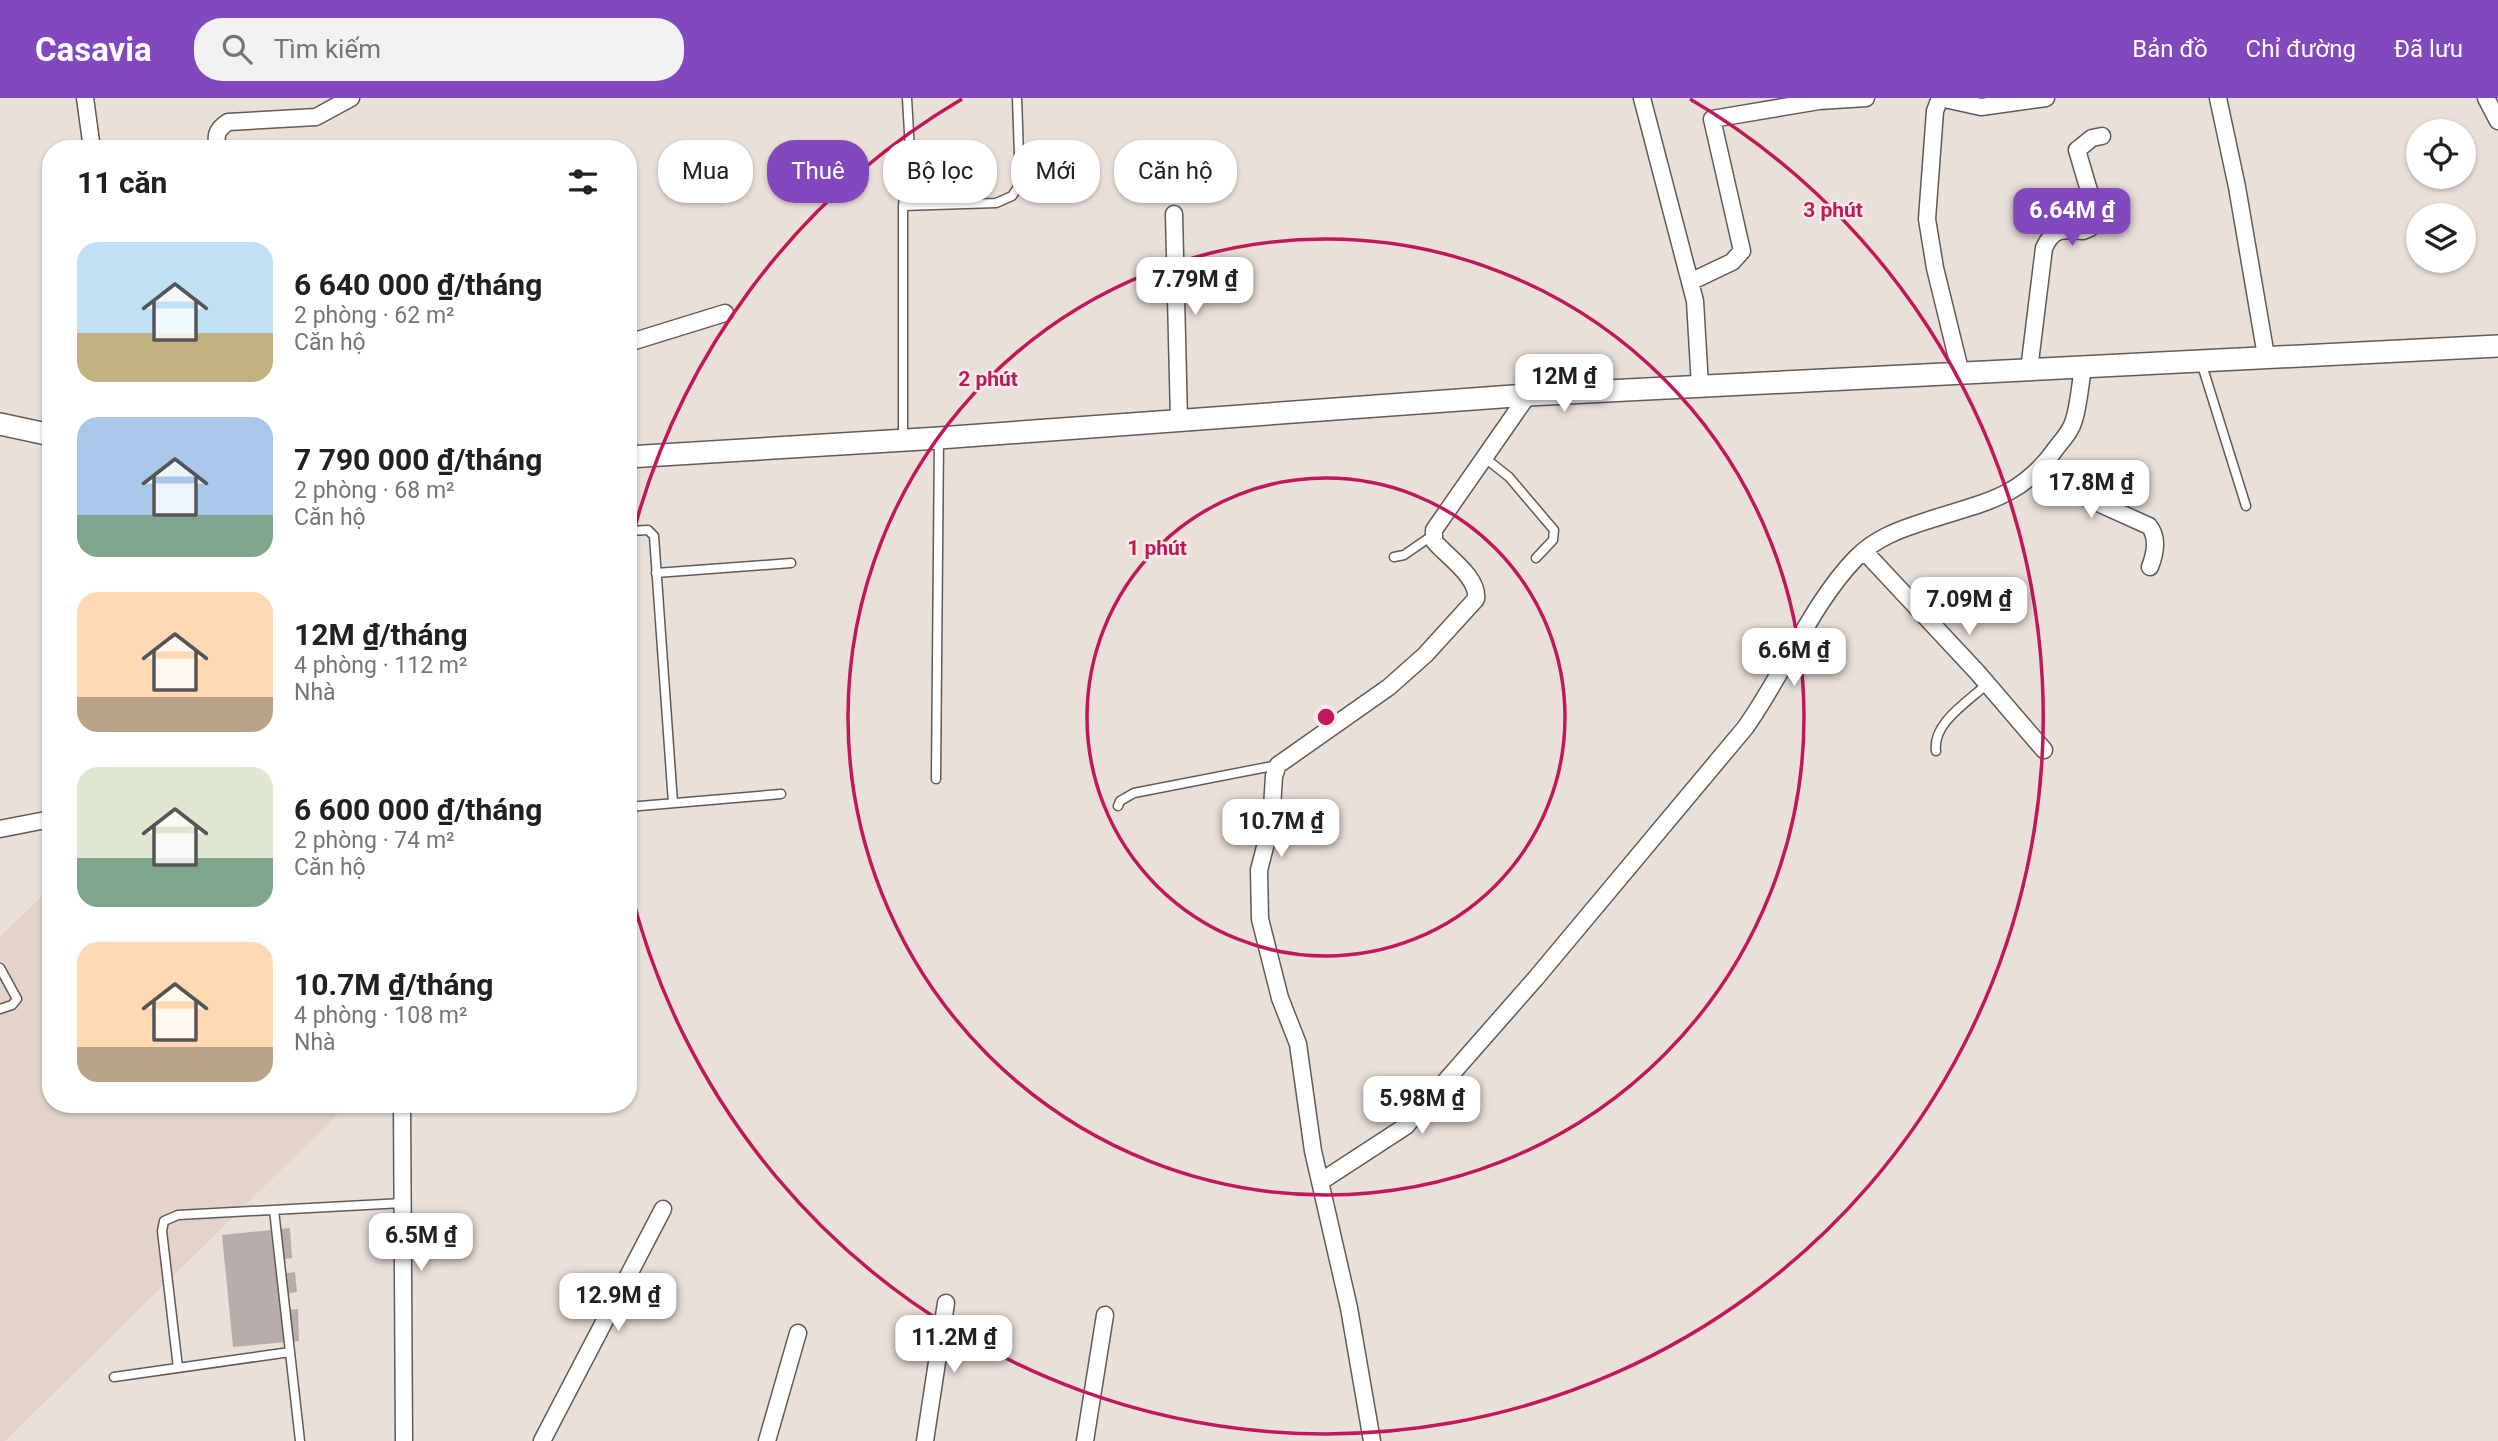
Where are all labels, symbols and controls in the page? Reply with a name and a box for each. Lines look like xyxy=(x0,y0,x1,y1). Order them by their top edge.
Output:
search box xyxy=(194,18,684,81)
text: Casavia xyxy=(35,30,152,69)
icon: search xyxy=(218,30,256,68)
text: Tìm kiếm xyxy=(274,34,381,64)
text: Bản đồ xyxy=(2132,35,2208,63)
text: Chỉ đường xyxy=(2246,35,2356,63)
text: Đã lưu xyxy=(2394,35,2463,63)
map controls xyxy=(2406,119,2476,273)
button: locate xyxy=(2406,119,2476,189)
chip: Mua xyxy=(658,140,753,203)
chip: Thuê xyxy=(767,140,869,203)
chip: Bộ lọc xyxy=(883,140,997,203)
chip: Mới xyxy=(1011,140,1100,203)
chip: Căn hộ xyxy=(1114,140,1237,203)
icon: filters xyxy=(564,163,602,201)
text: 11 căn xyxy=(77,165,167,200)
pin: 6.64M ₫ xyxy=(2007,188,2137,248)
text: 6.64M ₫ xyxy=(2029,197,2115,224)
text: 3 phút xyxy=(1803,198,1863,222)
button: layers xyxy=(2406,203,2476,273)
pin: 7.79M ₫ xyxy=(1130,258,1260,317)
text: 7.79M ₫ xyxy=(1152,266,1238,293)
text: 6 640 000 ₫/tháng xyxy=(294,267,542,302)
icon: home xyxy=(133,270,217,354)
text: 2 phòng · 62 m² xyxy=(294,302,455,329)
text: Căn hộ xyxy=(294,329,366,356)
pin: 12M ₫ xyxy=(1515,354,1613,414)
text: 12M ₫ xyxy=(1531,363,1597,390)
text: 2 phút xyxy=(958,367,1018,391)
text: 7 790 000 ₫/tháng xyxy=(294,442,542,477)
icon: home xyxy=(133,445,217,529)
pin: 17.8M ₫ xyxy=(2026,460,2156,520)
text: 17.8M ₫ xyxy=(2048,469,2134,496)
text: 2 phòng · 68 m² xyxy=(294,477,455,504)
text: Căn hộ xyxy=(294,504,366,531)
text: 1 phút xyxy=(1127,536,1187,560)
pin: 7.09M ₫ xyxy=(1904,578,2034,637)
text: 7.09M ₫ xyxy=(1926,586,2012,613)
text: 12M ₫/tháng xyxy=(294,617,468,652)
icon: home xyxy=(133,620,217,704)
pin: 6.6M ₫ xyxy=(1737,628,1851,688)
text: 6.6M ₫ xyxy=(1758,637,1830,664)
text: 4 phòng · 112 m² xyxy=(294,652,467,679)
text: Nhà xyxy=(294,679,336,706)
centre of rings xyxy=(1314,705,1338,729)
text: 6 600 000 ₫/tháng xyxy=(294,792,542,827)
icon: home xyxy=(133,795,217,879)
pin: 10.7M ₫ xyxy=(1216,800,1346,859)
text: 10.7M ₫ xyxy=(1238,808,1324,835)
text: 2 phòng · 74 m² xyxy=(294,827,455,854)
text: Căn hộ xyxy=(294,854,366,881)
text: 10.7M ₫/tháng xyxy=(294,967,493,1002)
icon: home xyxy=(133,970,217,1054)
text: 4 phòng · 108 m² xyxy=(294,1002,467,1029)
text: Nhà xyxy=(294,1029,336,1056)
pin: 5.98M ₫ xyxy=(1357,1076,1487,1136)
text: 5.98M ₫ xyxy=(1379,1085,1465,1112)
pin: 6.5M ₫ xyxy=(364,1214,478,1273)
text: 6.5M ₫ xyxy=(385,1222,457,1249)
pin: 12.9M ₫ xyxy=(553,1274,683,1333)
text: 12.9M ₫ xyxy=(575,1282,661,1309)
pin: 11.2M ₫ xyxy=(889,1316,1019,1375)
text: 11.2M ₫ xyxy=(911,1324,997,1351)

